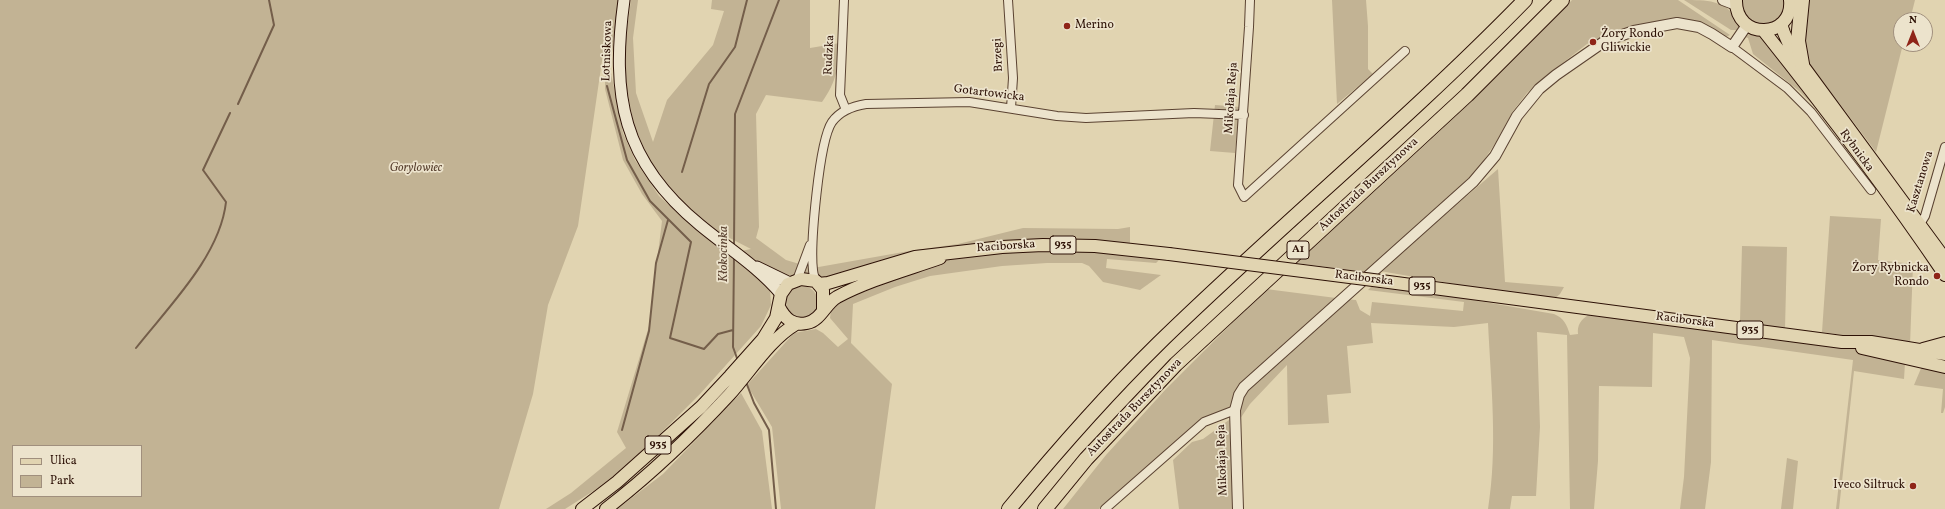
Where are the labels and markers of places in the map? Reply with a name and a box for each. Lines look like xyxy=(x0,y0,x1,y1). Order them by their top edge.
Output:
place label: Merino xyxy=(1075,19,1114,33)
marker: Merino xyxy=(1062,21,1072,31)
place label: Żory Rondo Gliwickie xyxy=(1601,28,1664,56)
marker: Żory Rondo Gliwickie xyxy=(1588,37,1598,47)
place label: Żory Rybnicka Rondo xyxy=(1852,262,1929,290)
marker: Żory Rybnicka Rondo xyxy=(1932,271,1942,281)
place label: Iveco Siltruck xyxy=(1833,479,1905,493)
marker: Iveco Siltruck xyxy=(1908,481,1918,491)

